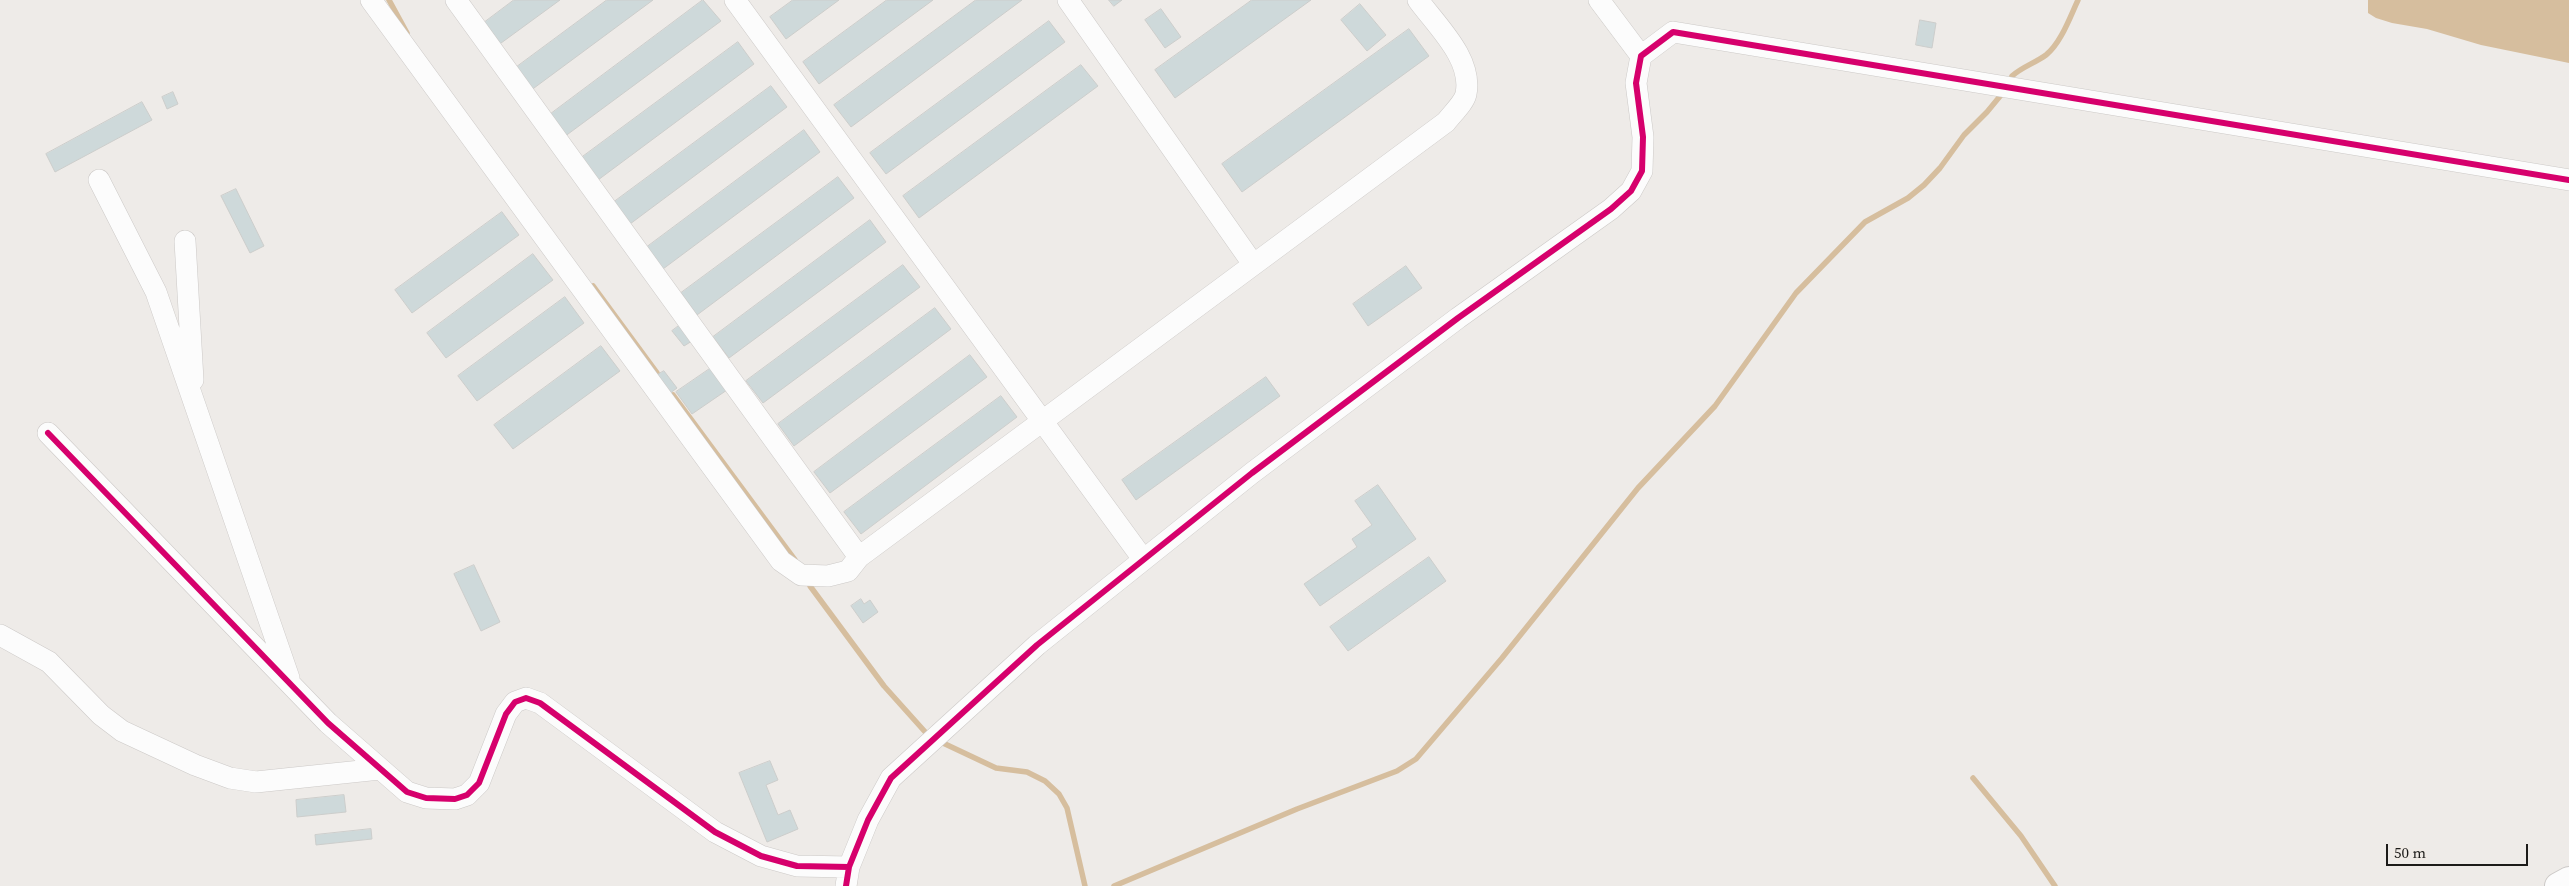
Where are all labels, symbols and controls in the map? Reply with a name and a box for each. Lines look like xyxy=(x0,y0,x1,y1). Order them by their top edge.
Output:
scale bar xyxy=(2389,834,2532,866)
text: 50 m xyxy=(2394,842,2426,863)

